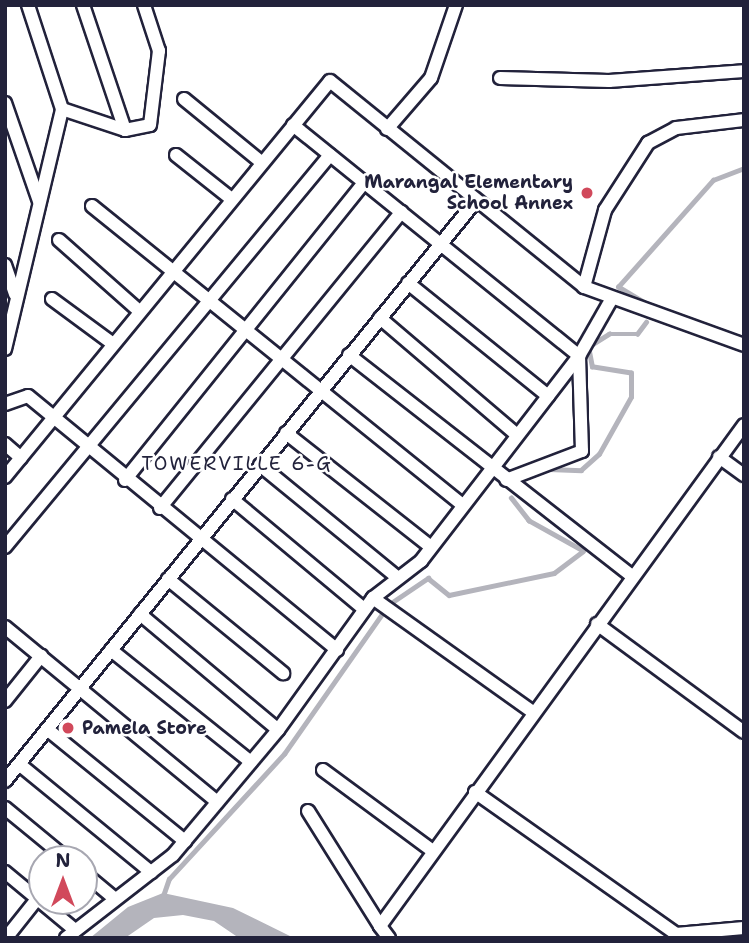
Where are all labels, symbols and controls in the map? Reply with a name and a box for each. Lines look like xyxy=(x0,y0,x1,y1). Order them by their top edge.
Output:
place label: Marangal Elementary School Annex xyxy=(364,172,573,214)
marker: Marangal Elementary School Annex xyxy=(579,185,595,201)
district label: TOWERVILLE 6-G xyxy=(143,453,331,475)
place label: Pamela Store xyxy=(82,717,207,739)
marker: Pamela Store xyxy=(60,720,76,736)
north arrow xyxy=(28,845,98,915)
text: N xyxy=(55,848,71,873)

